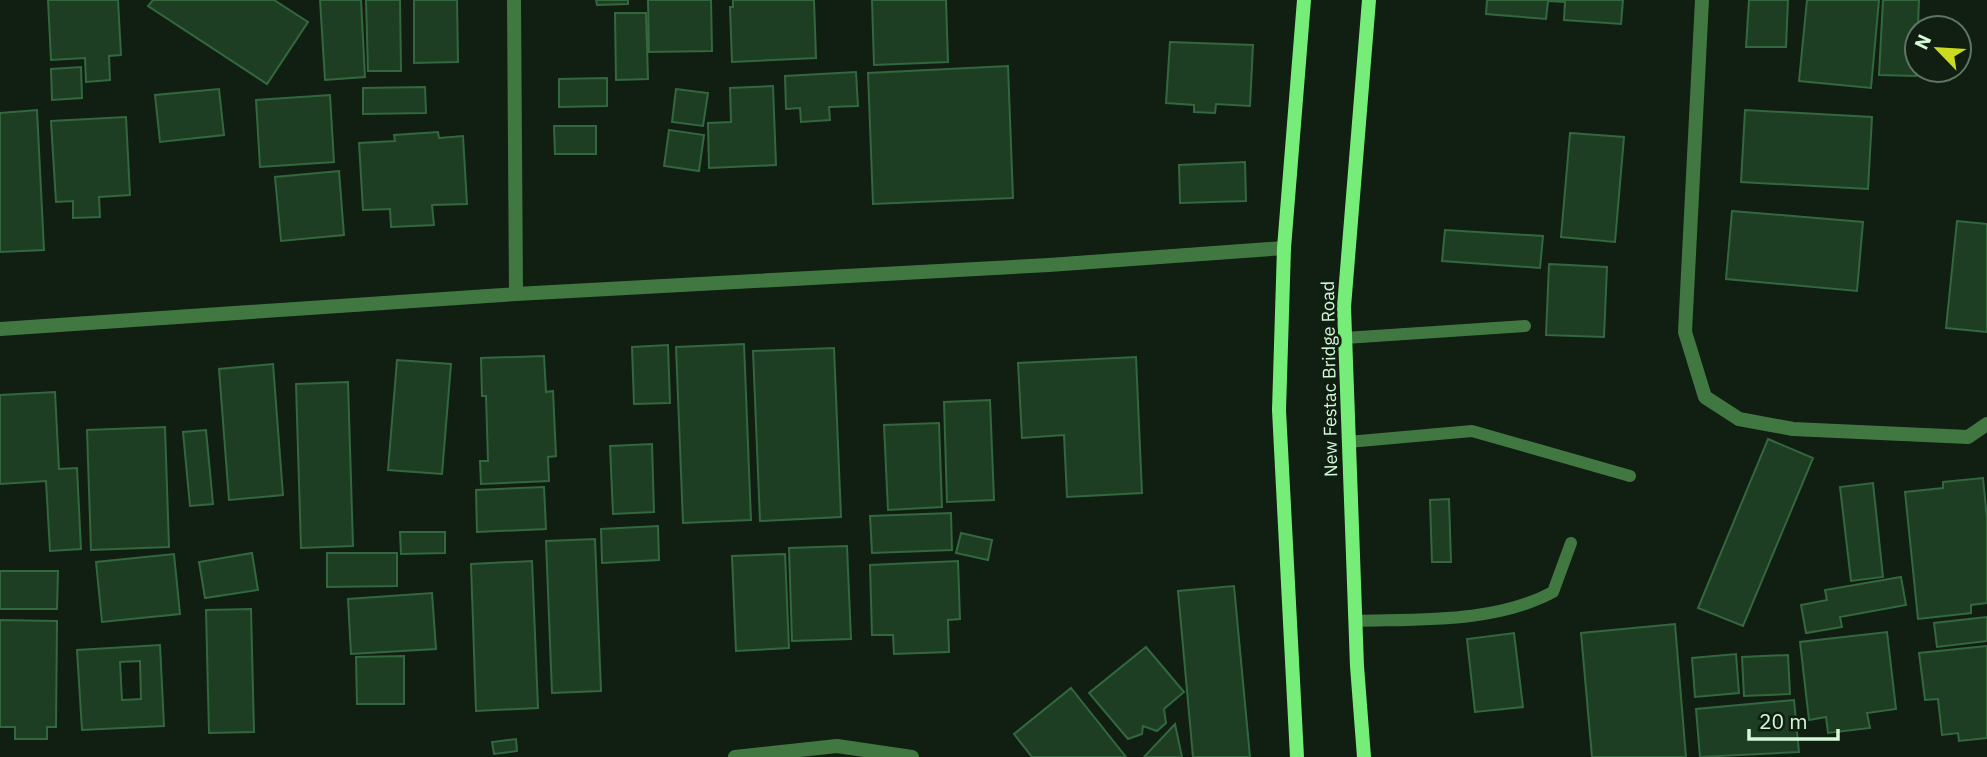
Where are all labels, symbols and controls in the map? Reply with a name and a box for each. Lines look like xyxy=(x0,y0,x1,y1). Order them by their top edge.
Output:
north arrow xyxy=(1903,14,1973,84)
text: N xyxy=(1909,31,1936,53)
street label: New Festac Bridge Road xyxy=(1316,281,1342,477)
scale bar xyxy=(1749,698,1838,742)
text: 20 m xyxy=(1759,707,1808,735)

